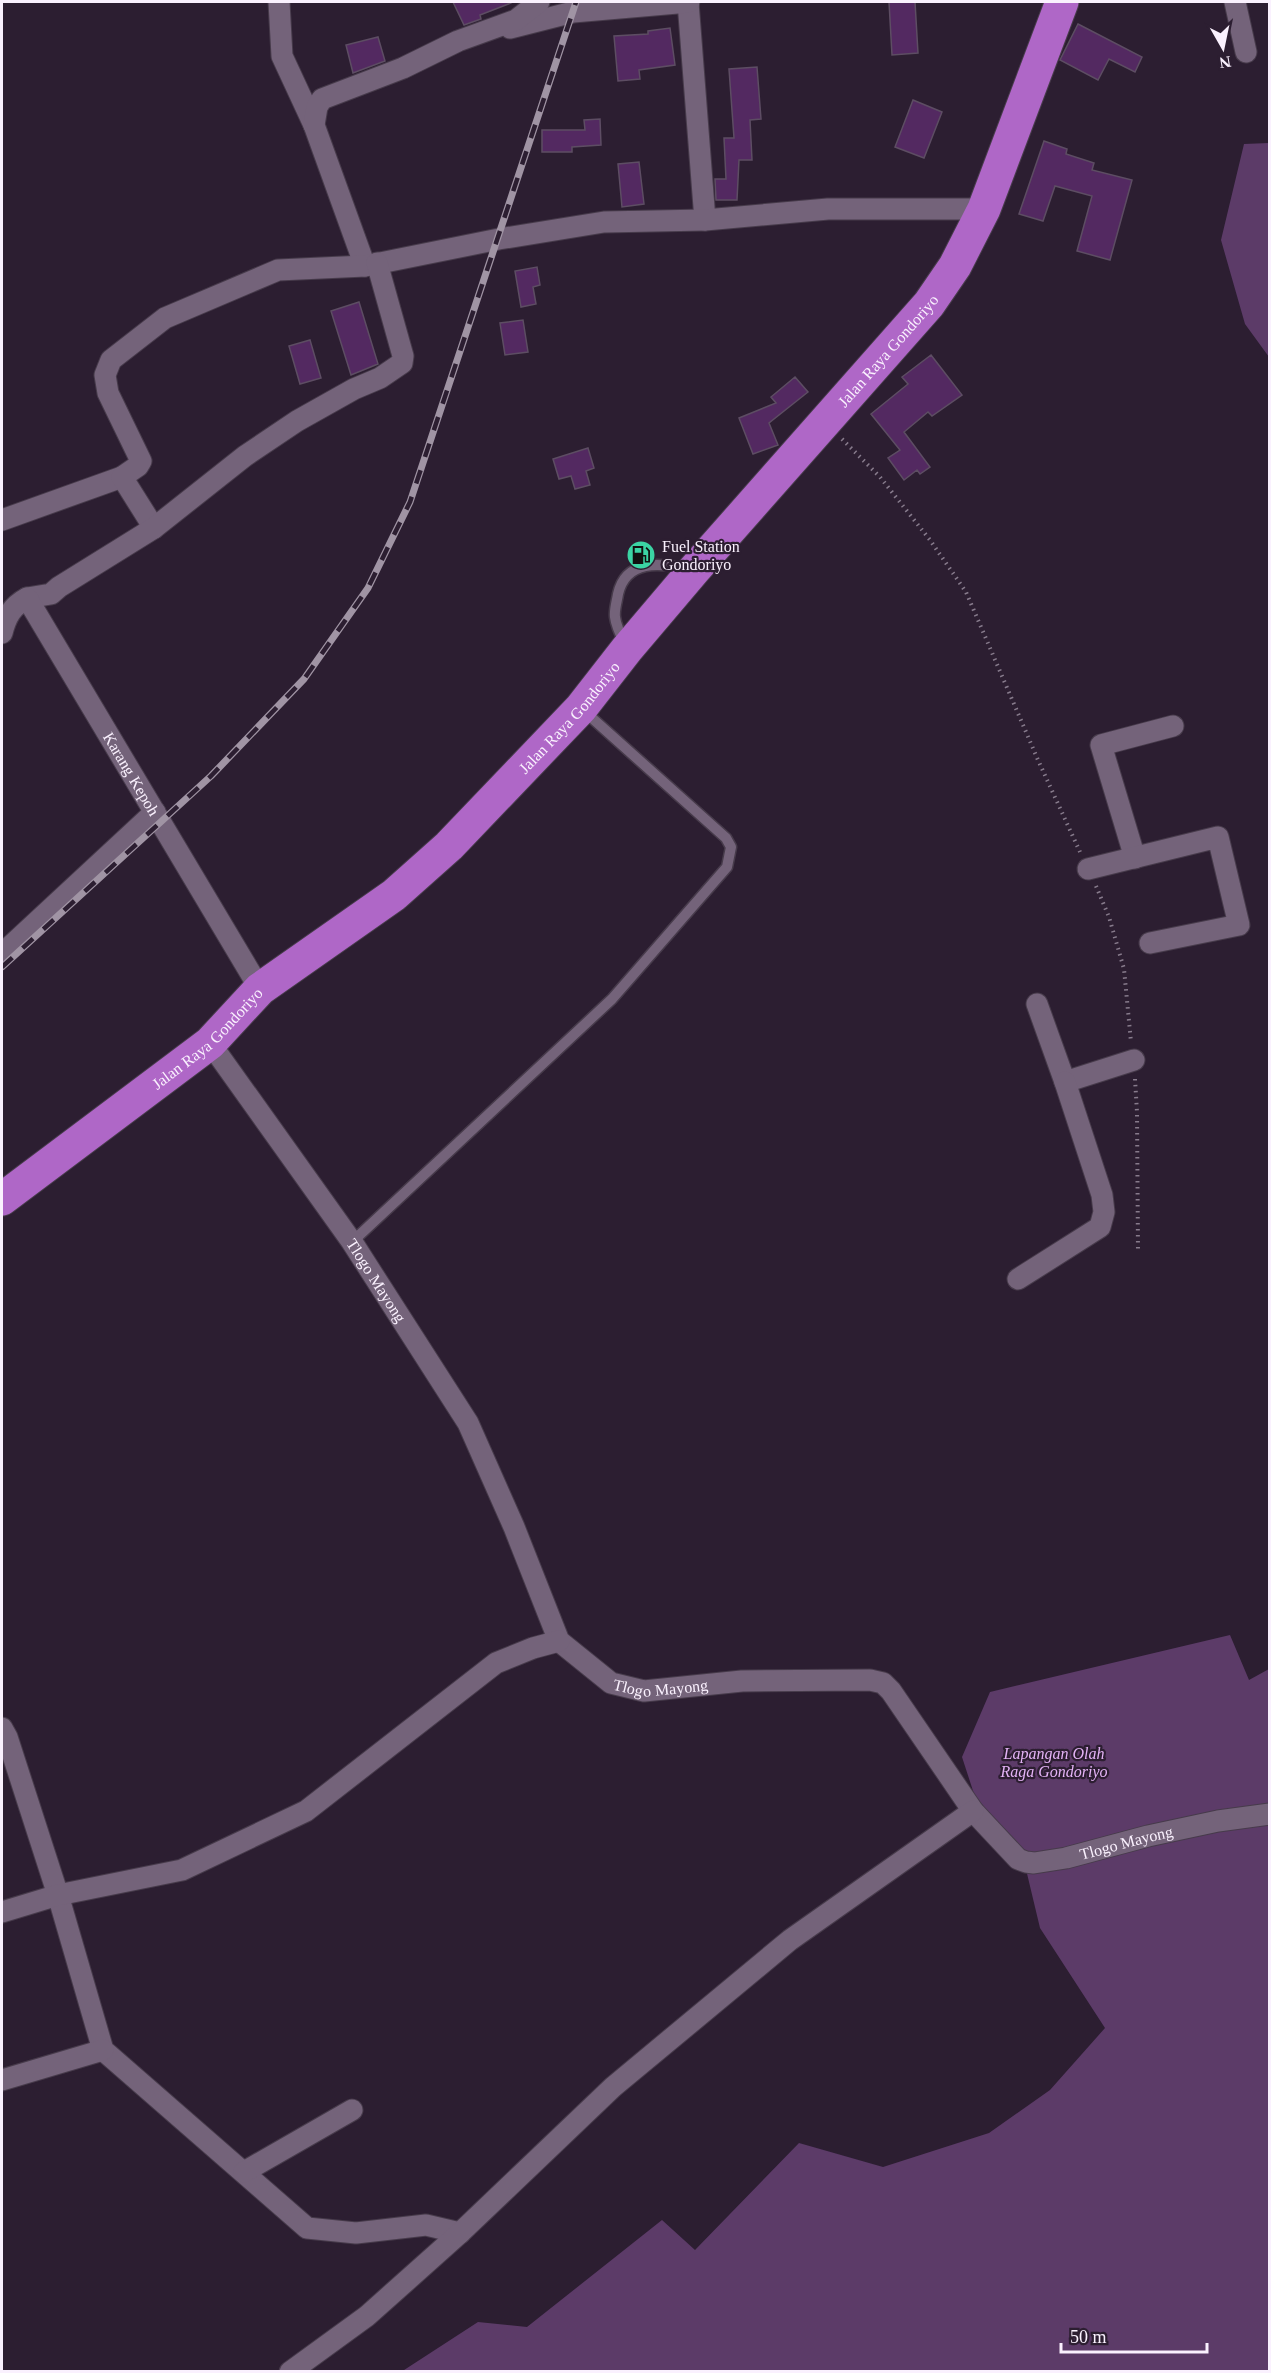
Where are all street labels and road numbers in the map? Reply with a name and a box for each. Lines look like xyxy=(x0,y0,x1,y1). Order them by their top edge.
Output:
street label: Jalan Raya Gondoriyo xyxy=(834,292,942,410)
street label: Jalan Raya Gondoriyo xyxy=(515,658,623,777)
street label: Karang Kepoh xyxy=(100,729,163,819)
street label: Jalan Raya Gondoriyo xyxy=(149,984,266,1093)
street label: Tlogo Mayong xyxy=(343,1236,409,1326)
street label: Tlogo Mayong xyxy=(611,1676,709,1700)
street label: Tlogo Mayong xyxy=(1078,1823,1175,1863)

